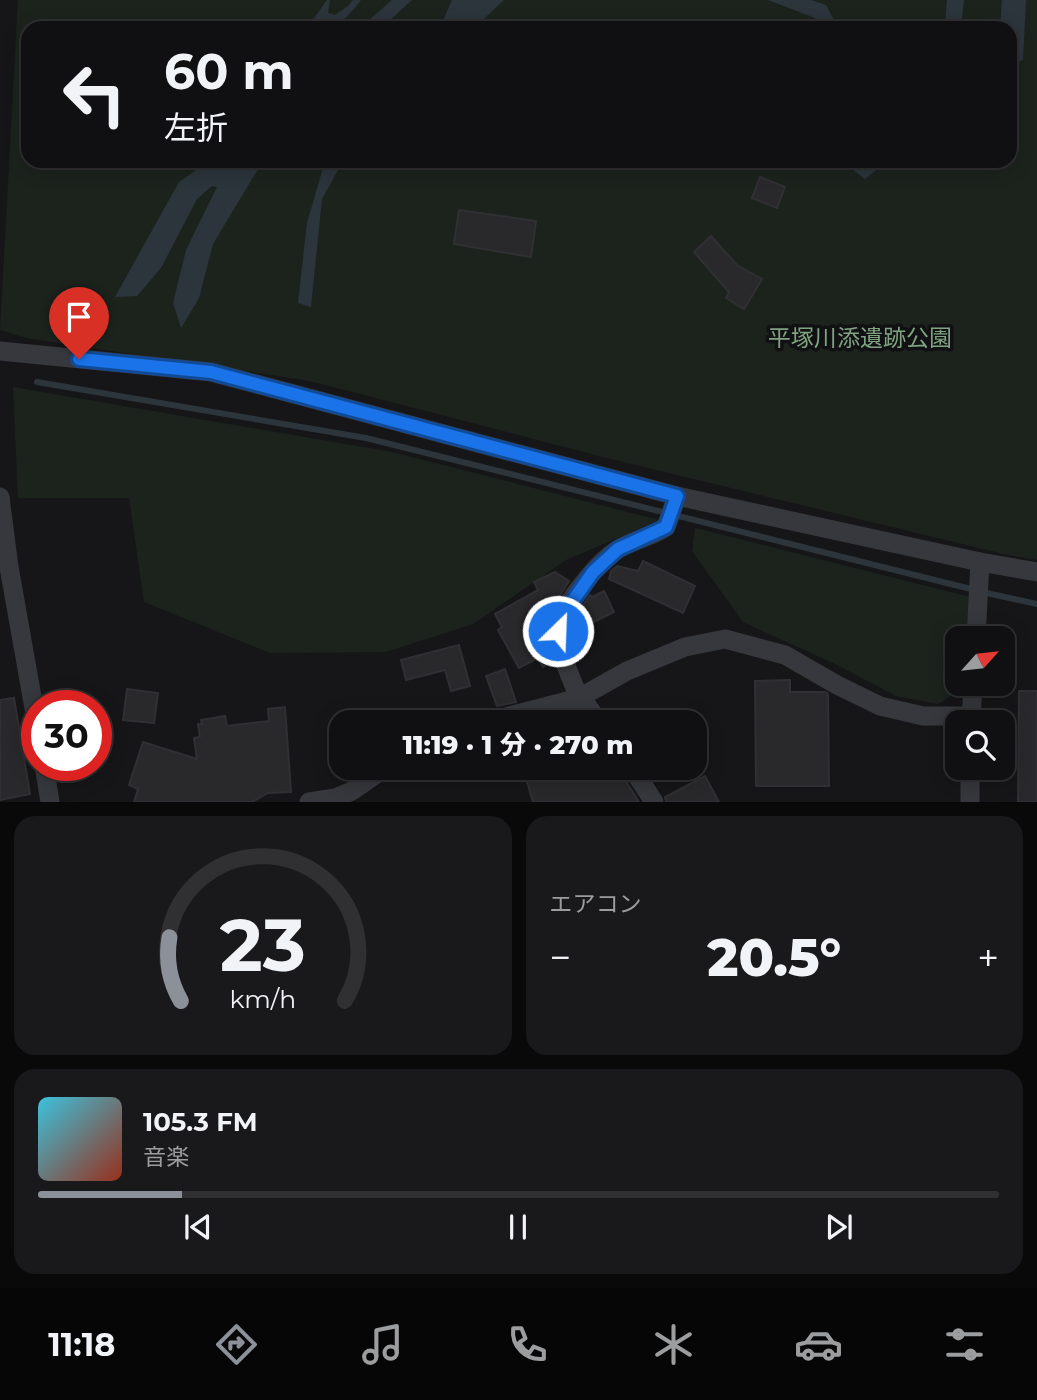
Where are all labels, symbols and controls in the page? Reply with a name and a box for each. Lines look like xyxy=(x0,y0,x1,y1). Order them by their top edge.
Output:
text: 60 m xyxy=(164,42,294,101)
icon: left xyxy=(49,49,140,140)
text: 左折 xyxy=(164,108,228,147)
pin xyxy=(49,287,109,359)
icon: arrive xyxy=(60,298,98,336)
park label: 平塚川添遺跡公園 xyxy=(768,324,952,352)
position arrow xyxy=(521,594,595,668)
north arrow xyxy=(945,626,1015,696)
map controls xyxy=(945,626,1015,780)
speed limit sign: 30 xyxy=(21,690,112,781)
button: search xyxy=(945,710,1015,780)
text: 11:19 · 1 分 · 270 m xyxy=(402,729,634,761)
text: エアコン xyxy=(550,890,642,918)
text: 23 xyxy=(220,902,306,990)
text: 20.5° xyxy=(707,926,841,989)
text: − xyxy=(550,934,571,981)
text: + xyxy=(977,934,999,981)
text: km/h xyxy=(229,984,296,1014)
text: 105.3 FM xyxy=(143,1106,258,1138)
text: 音楽 xyxy=(143,1143,189,1171)
icon: previous xyxy=(179,1208,217,1246)
icon: pause xyxy=(499,1208,537,1246)
icon: next xyxy=(820,1208,858,1246)
icon: directions xyxy=(212,1320,261,1369)
icon: music xyxy=(358,1320,407,1369)
icon: phone xyxy=(503,1320,552,1369)
icon: climate xyxy=(649,1320,698,1369)
icon: car xyxy=(794,1320,843,1369)
icon: filters xyxy=(940,1320,989,1369)
text: 11:18 xyxy=(48,1325,115,1364)

